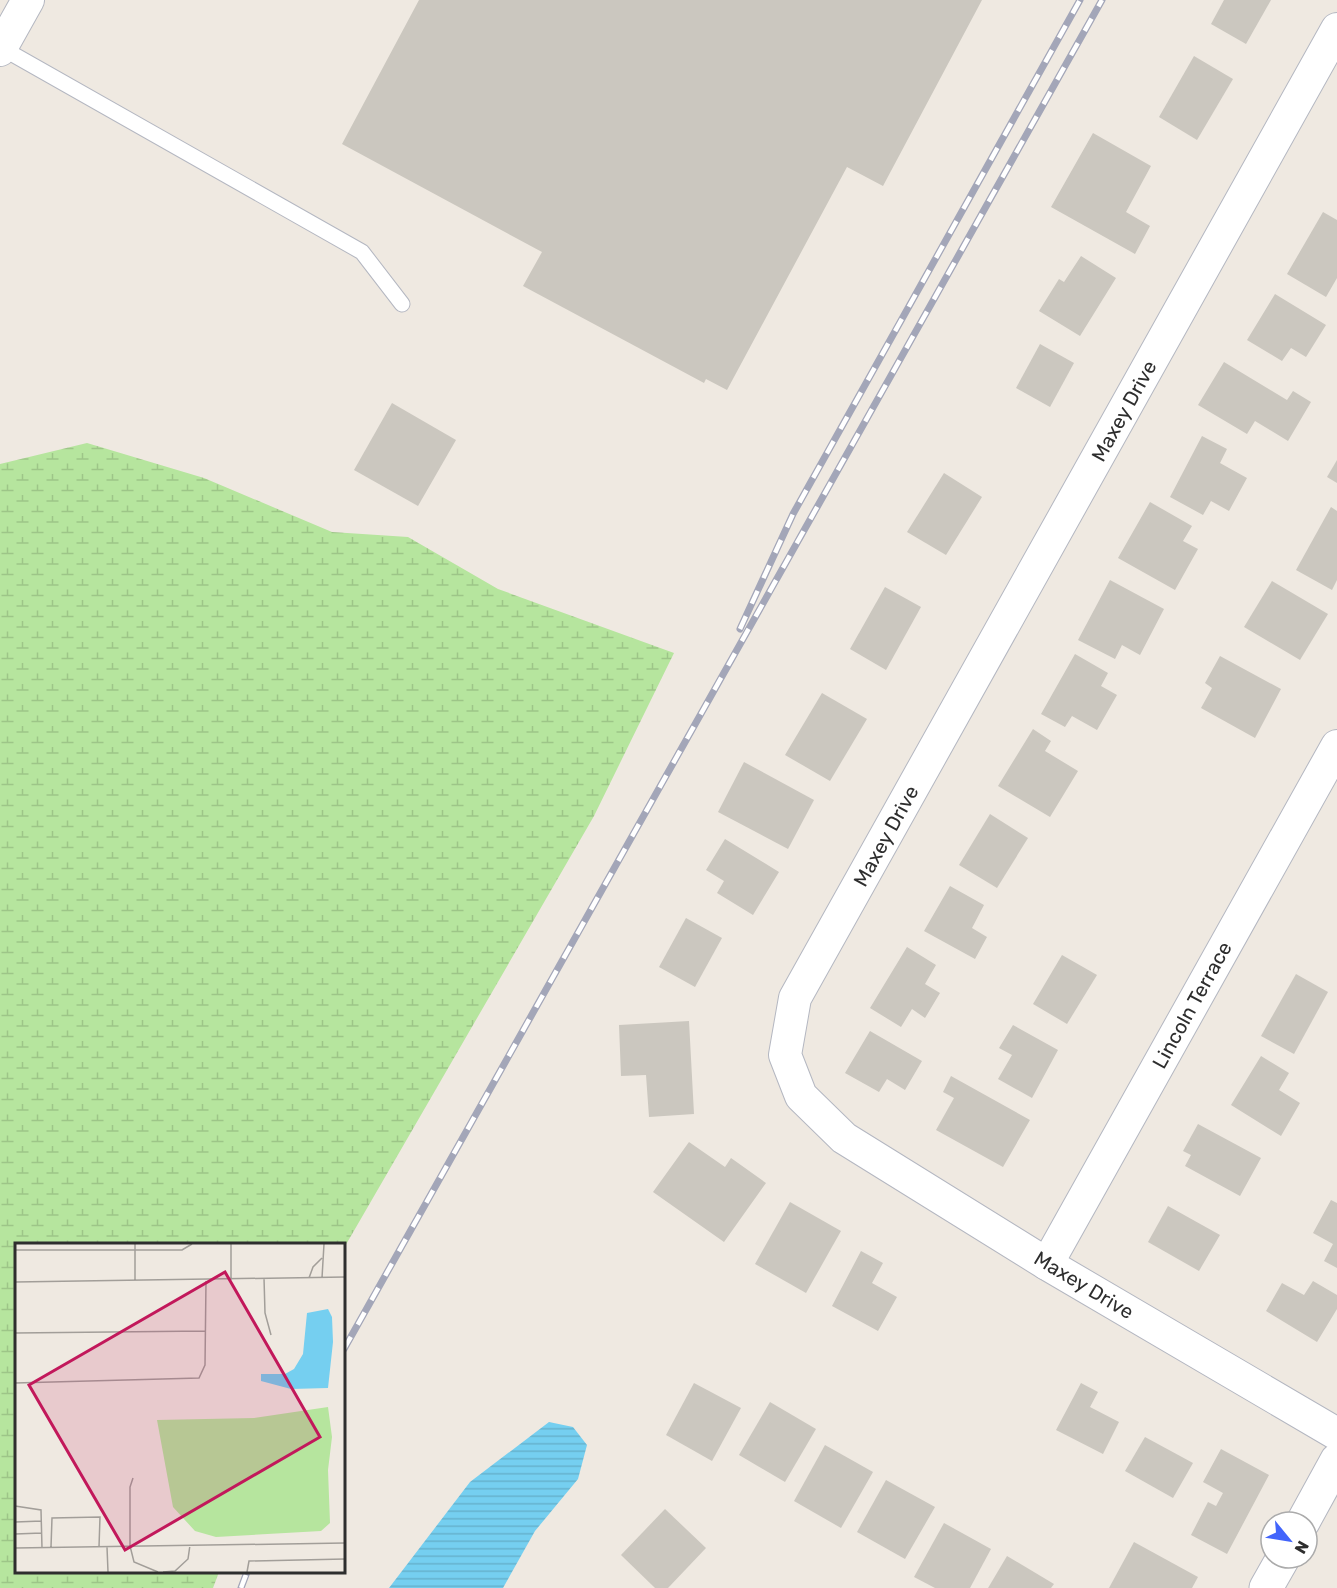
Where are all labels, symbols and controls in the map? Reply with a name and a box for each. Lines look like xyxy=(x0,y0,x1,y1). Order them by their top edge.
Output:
street label: Maxey Drive xyxy=(1086,356,1162,466)
street label: Maxey Drive xyxy=(848,781,924,891)
street label: Lincoln Terrace xyxy=(1147,937,1237,1073)
inset map xyxy=(15,1243,345,1573)
street label: Maxey Drive xyxy=(1030,1246,1138,1324)
north arrow xyxy=(1259,1510,1319,1570)
text: N xyxy=(1290,1538,1313,1557)

